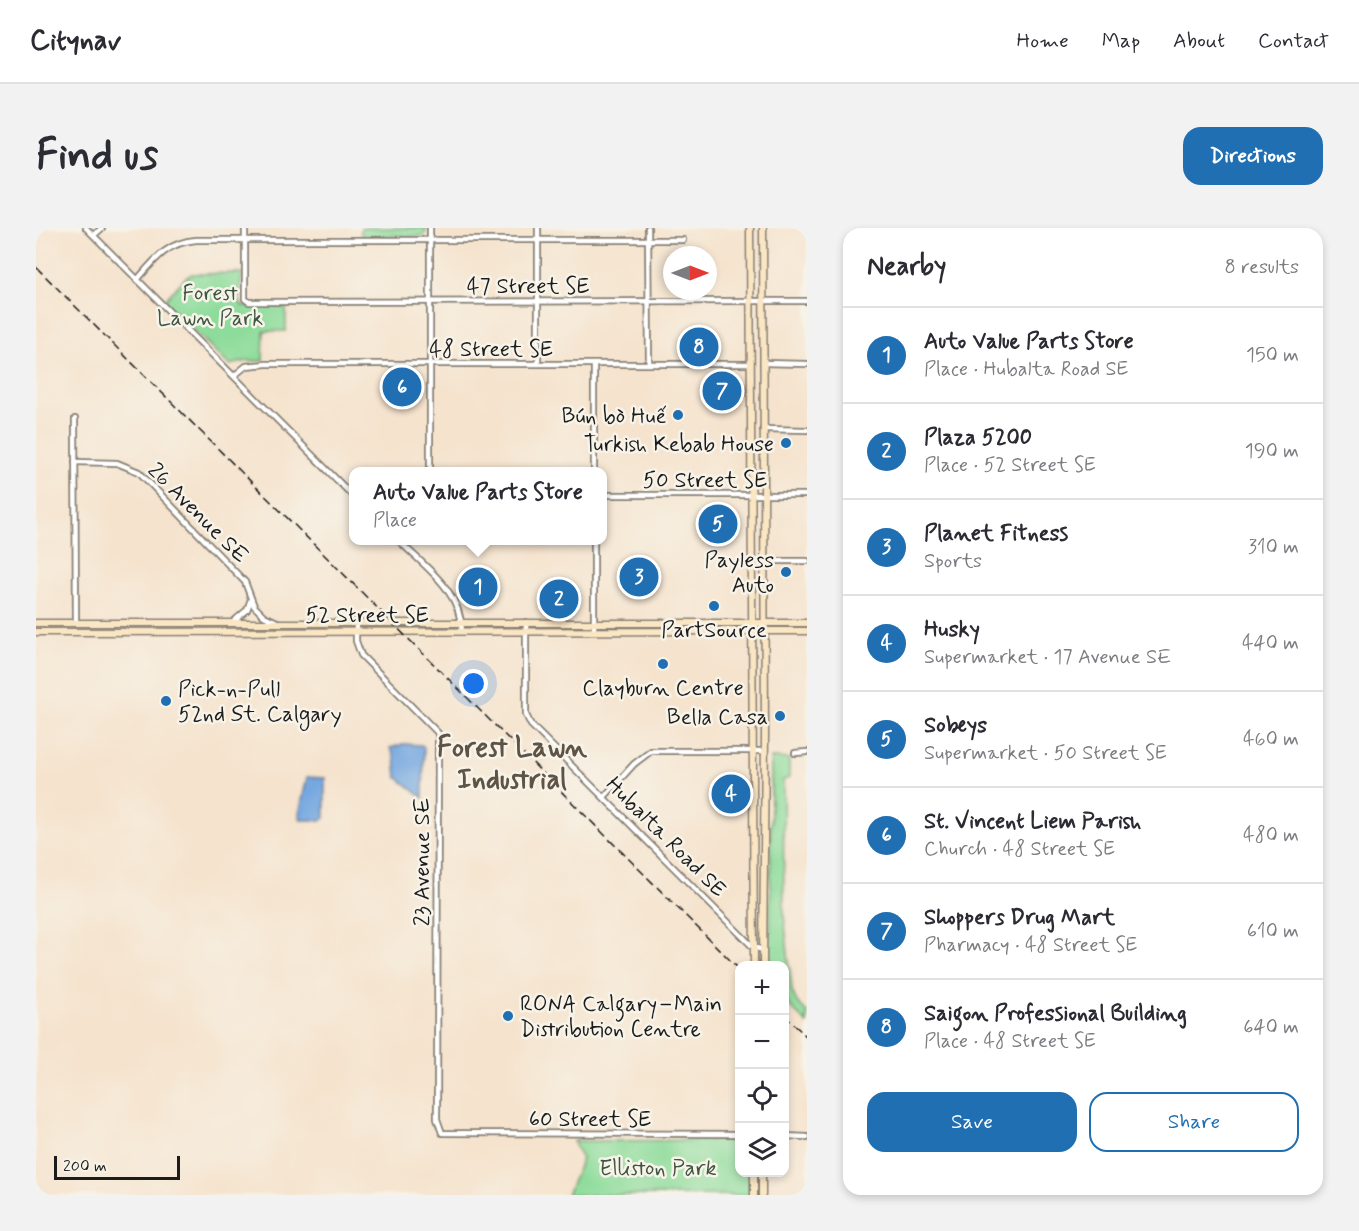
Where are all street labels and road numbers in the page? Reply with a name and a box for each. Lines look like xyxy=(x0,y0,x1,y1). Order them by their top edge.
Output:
street label: 47 Street SE xyxy=(467,273,590,301)
street label: 48 Street SE xyxy=(429,336,553,364)
street label: 26 Avenue SE xyxy=(141,457,254,570)
street label: 50 Street SE xyxy=(643,467,768,495)
street label: 52 Street SE xyxy=(305,602,429,630)
street label: Hubalta Road SE xyxy=(599,771,732,904)
street label: 23 Avenue SE xyxy=(409,798,437,926)
street label: 60 Street SE xyxy=(529,1106,652,1134)

